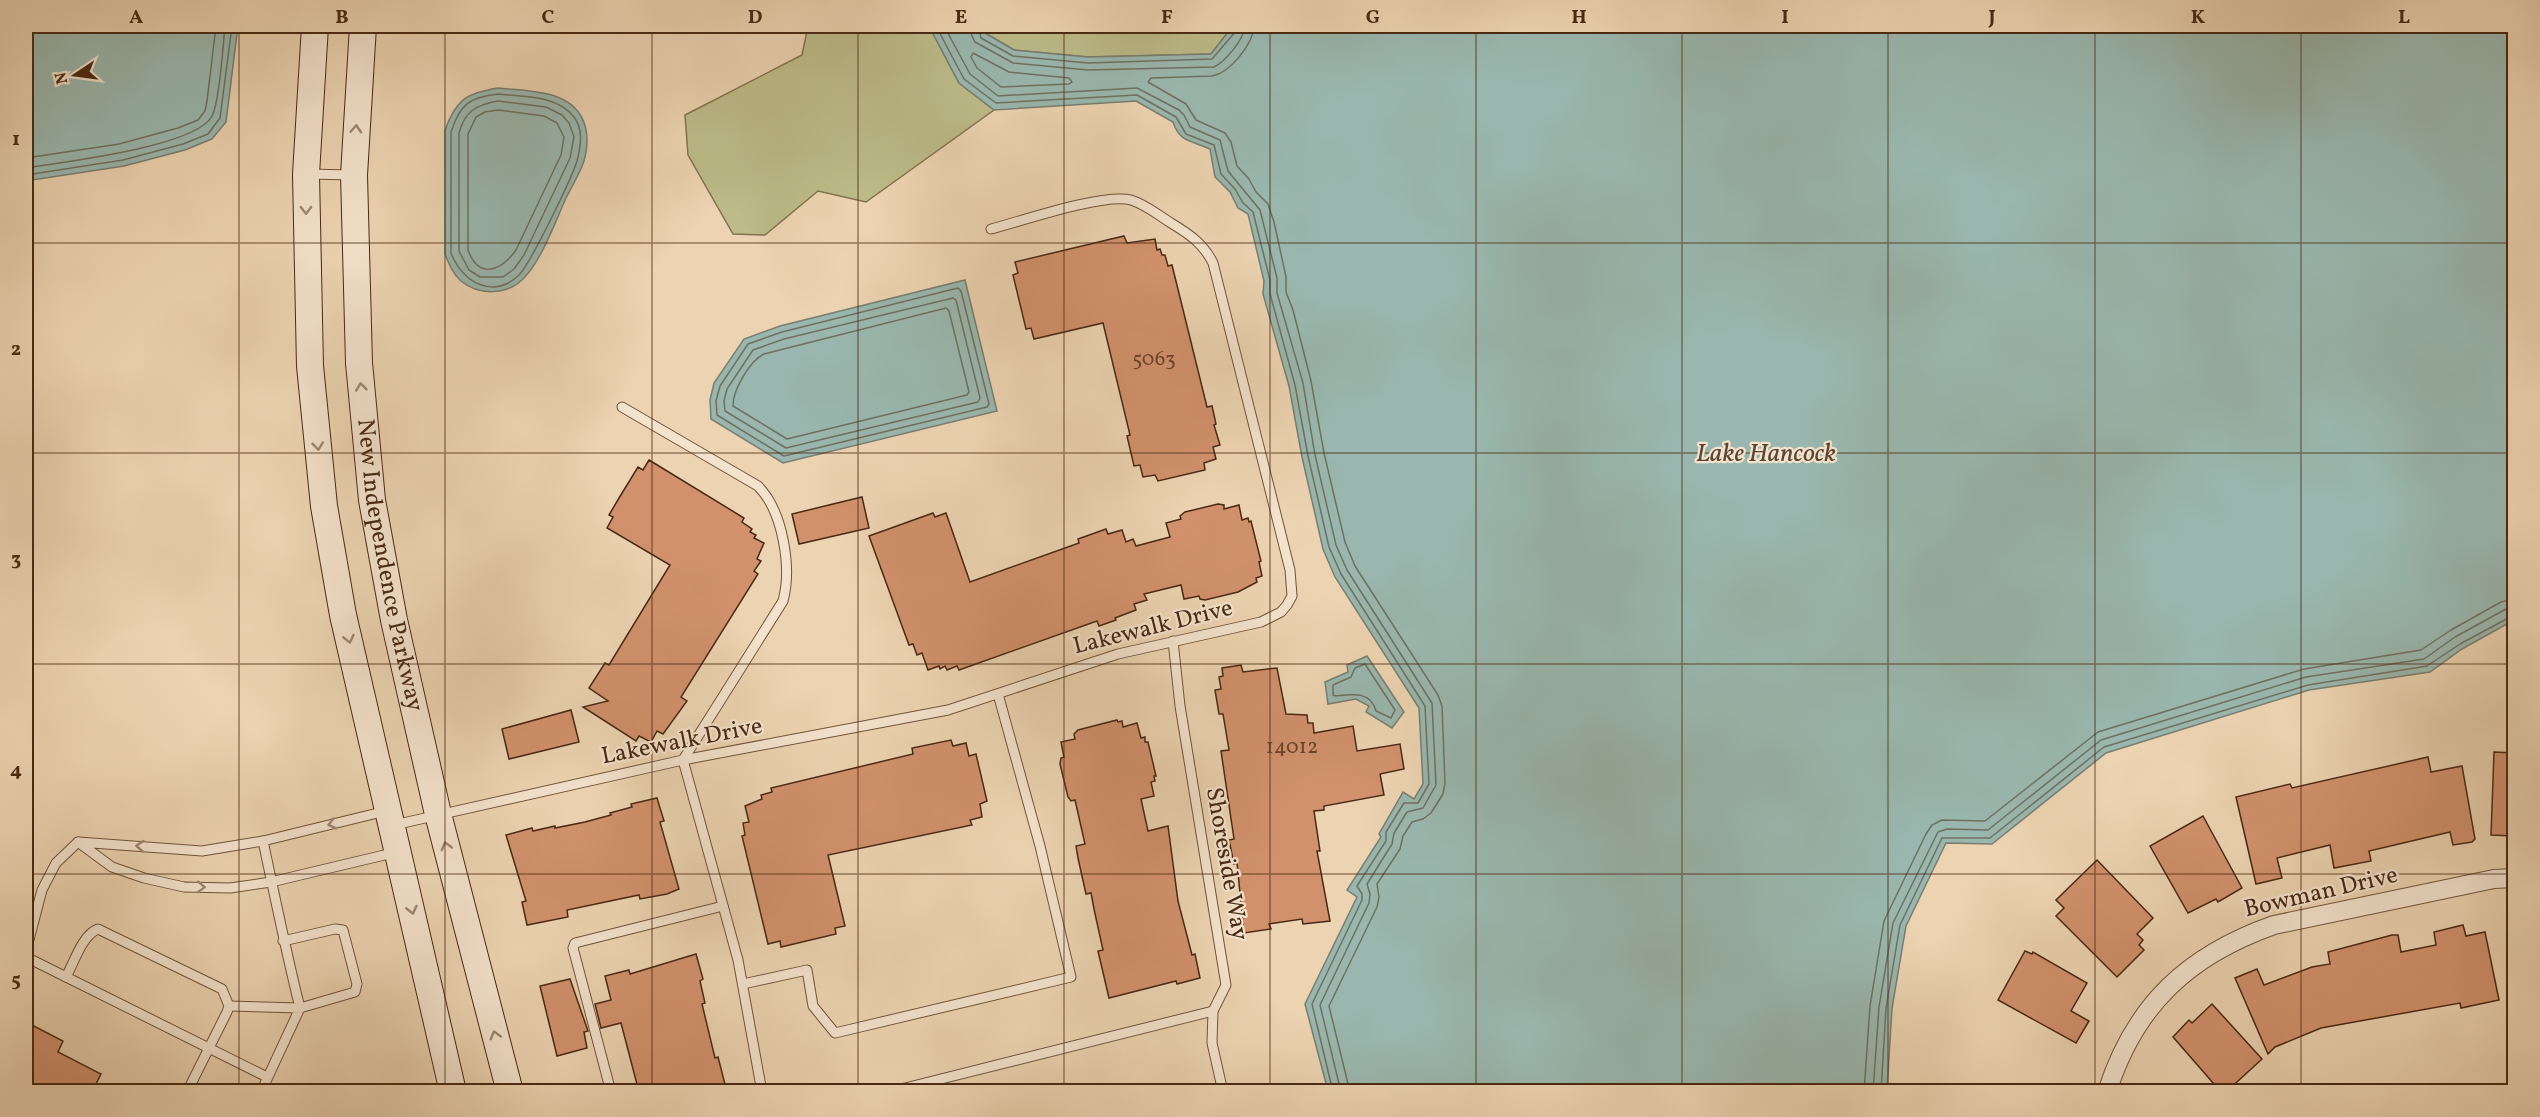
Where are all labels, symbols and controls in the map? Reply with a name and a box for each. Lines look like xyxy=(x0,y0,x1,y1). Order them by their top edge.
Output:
text: A xyxy=(129,4,143,32)
text: B xyxy=(335,4,349,32)
text: C xyxy=(542,4,555,32)
text: D xyxy=(748,4,762,32)
text: E xyxy=(955,4,967,32)
text: F xyxy=(1161,4,1173,32)
text: G xyxy=(1366,4,1380,32)
text: H xyxy=(1571,4,1587,32)
text: I xyxy=(1781,4,1789,32)
text: J xyxy=(1987,4,1996,32)
text: K xyxy=(2191,4,2206,32)
text: L xyxy=(2398,4,2410,32)
north arrow xyxy=(45,45,105,105)
text: N xyxy=(50,69,74,86)
one-way arrow xyxy=(350,124,363,133)
text: 1 xyxy=(12,126,20,154)
one-way arrow xyxy=(300,205,313,214)
text: 2 xyxy=(11,336,21,364)
house number: 5063 xyxy=(1132,345,1176,374)
one-way arrow xyxy=(355,382,368,391)
street label: New Independence Parkway xyxy=(347,417,431,715)
water label: Lake Hancock xyxy=(1696,436,1836,472)
one-way arrow xyxy=(311,442,324,451)
text: 3 xyxy=(11,546,21,574)
street label: Lakewalk Drive xyxy=(1070,592,1236,664)
one-way arrow xyxy=(341,633,354,643)
street label: Lakewalk Drive xyxy=(599,710,765,774)
house number: 14012 xyxy=(1266,733,1318,762)
text: 4 xyxy=(10,757,22,785)
street label: Shoreside Way xyxy=(1196,785,1256,943)
one-way arrow xyxy=(327,817,337,830)
one-way arrow xyxy=(135,840,144,853)
one-way arrow xyxy=(441,841,453,852)
street label: Bowman Drive xyxy=(2241,859,2401,927)
one-way arrow xyxy=(196,881,205,894)
one-way arrow xyxy=(405,905,418,915)
text: 5 xyxy=(11,967,21,995)
one-way arrow xyxy=(490,1030,502,1041)

